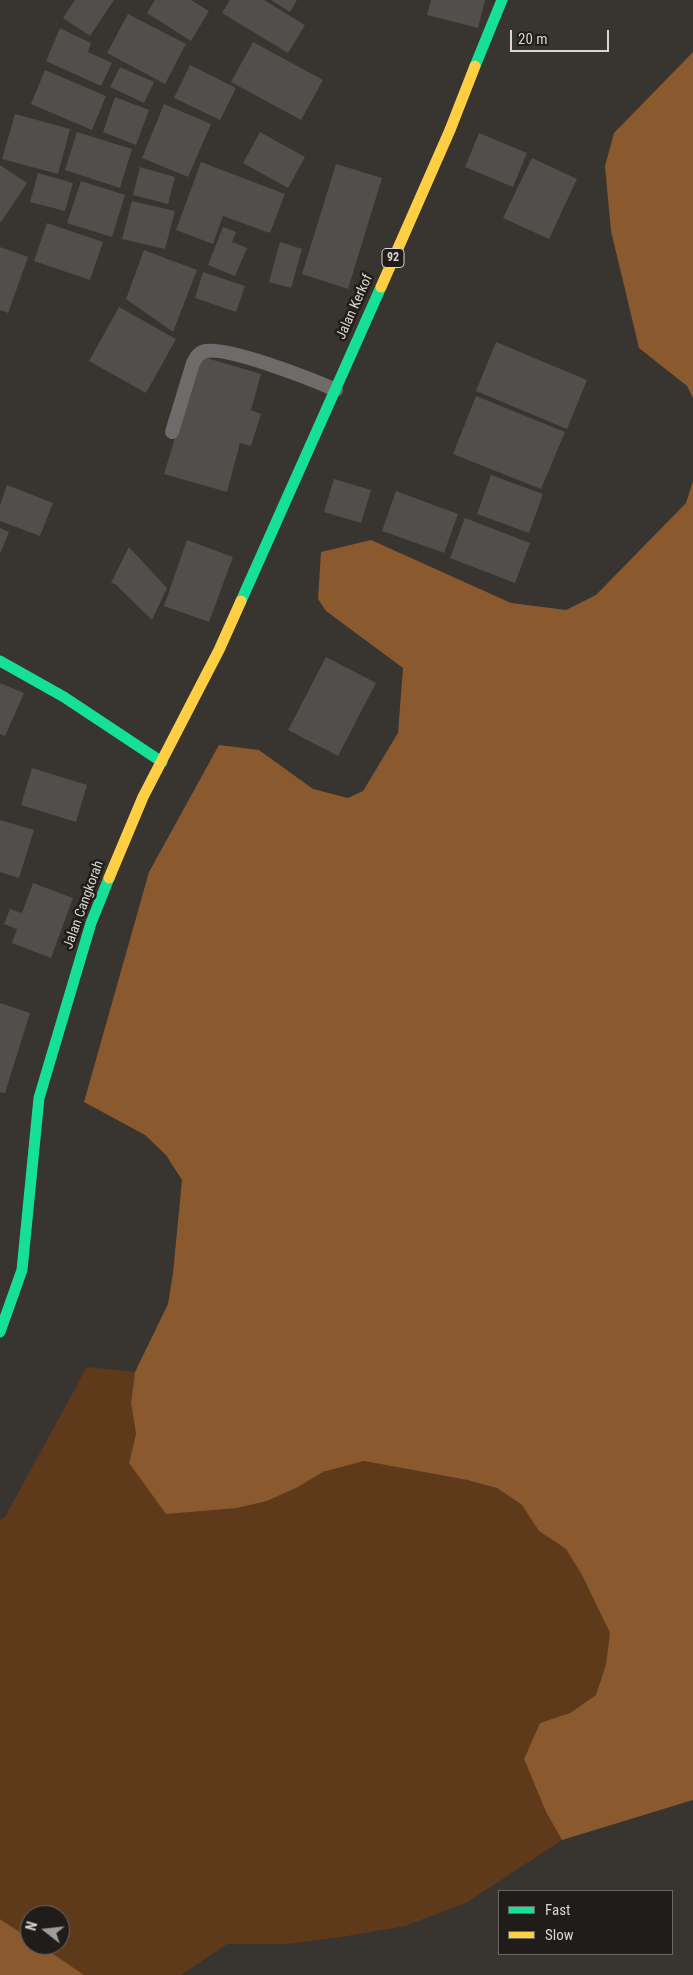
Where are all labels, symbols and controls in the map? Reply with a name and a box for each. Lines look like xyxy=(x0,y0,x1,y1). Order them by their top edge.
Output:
scale bar xyxy=(513,20,612,52)
text: 20 m xyxy=(518,30,548,48)
road number: 92 xyxy=(382,248,404,268)
street label: Jalan Kerkof xyxy=(333,272,377,342)
street label: Jalan Cangkorah xyxy=(60,859,108,951)
legend xyxy=(498,1890,673,1955)
text: Fast xyxy=(545,1901,570,1919)
north arrow xyxy=(20,1905,70,1955)
text: N xyxy=(23,1920,40,1932)
text: Slow xyxy=(545,1926,574,1944)

